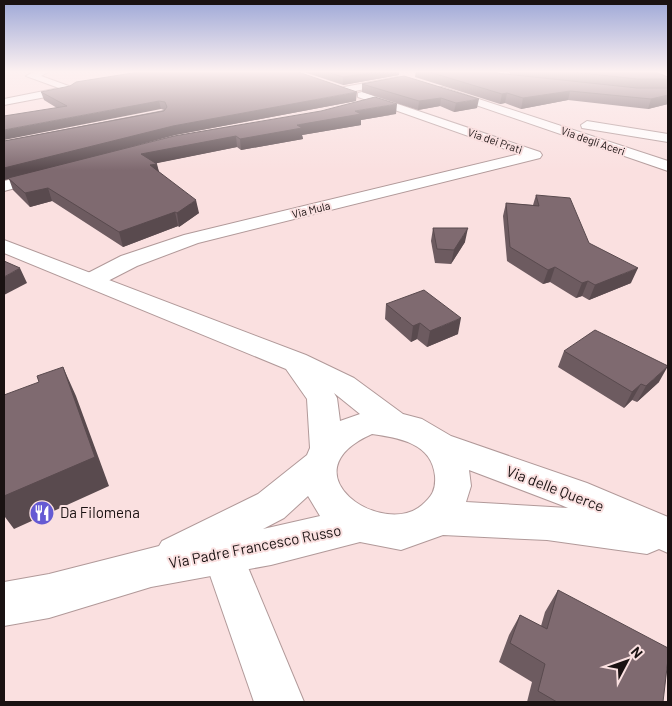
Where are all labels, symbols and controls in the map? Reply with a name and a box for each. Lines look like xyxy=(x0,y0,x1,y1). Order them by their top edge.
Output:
street label: Via degli Aceri xyxy=(559,123,627,158)
street label: Via dei Prati xyxy=(466,125,524,156)
street label: Via Mula xyxy=(290,198,331,221)
street label: Via delle Querce xyxy=(504,461,607,515)
restaurant icon: Da Filomena xyxy=(29,500,55,526)
place label: Da Filomena xyxy=(60,503,140,521)
street label: Via Padre Francesco Russo xyxy=(167,520,343,572)
north arrow xyxy=(602,636,652,686)
text: N xyxy=(628,643,647,661)

